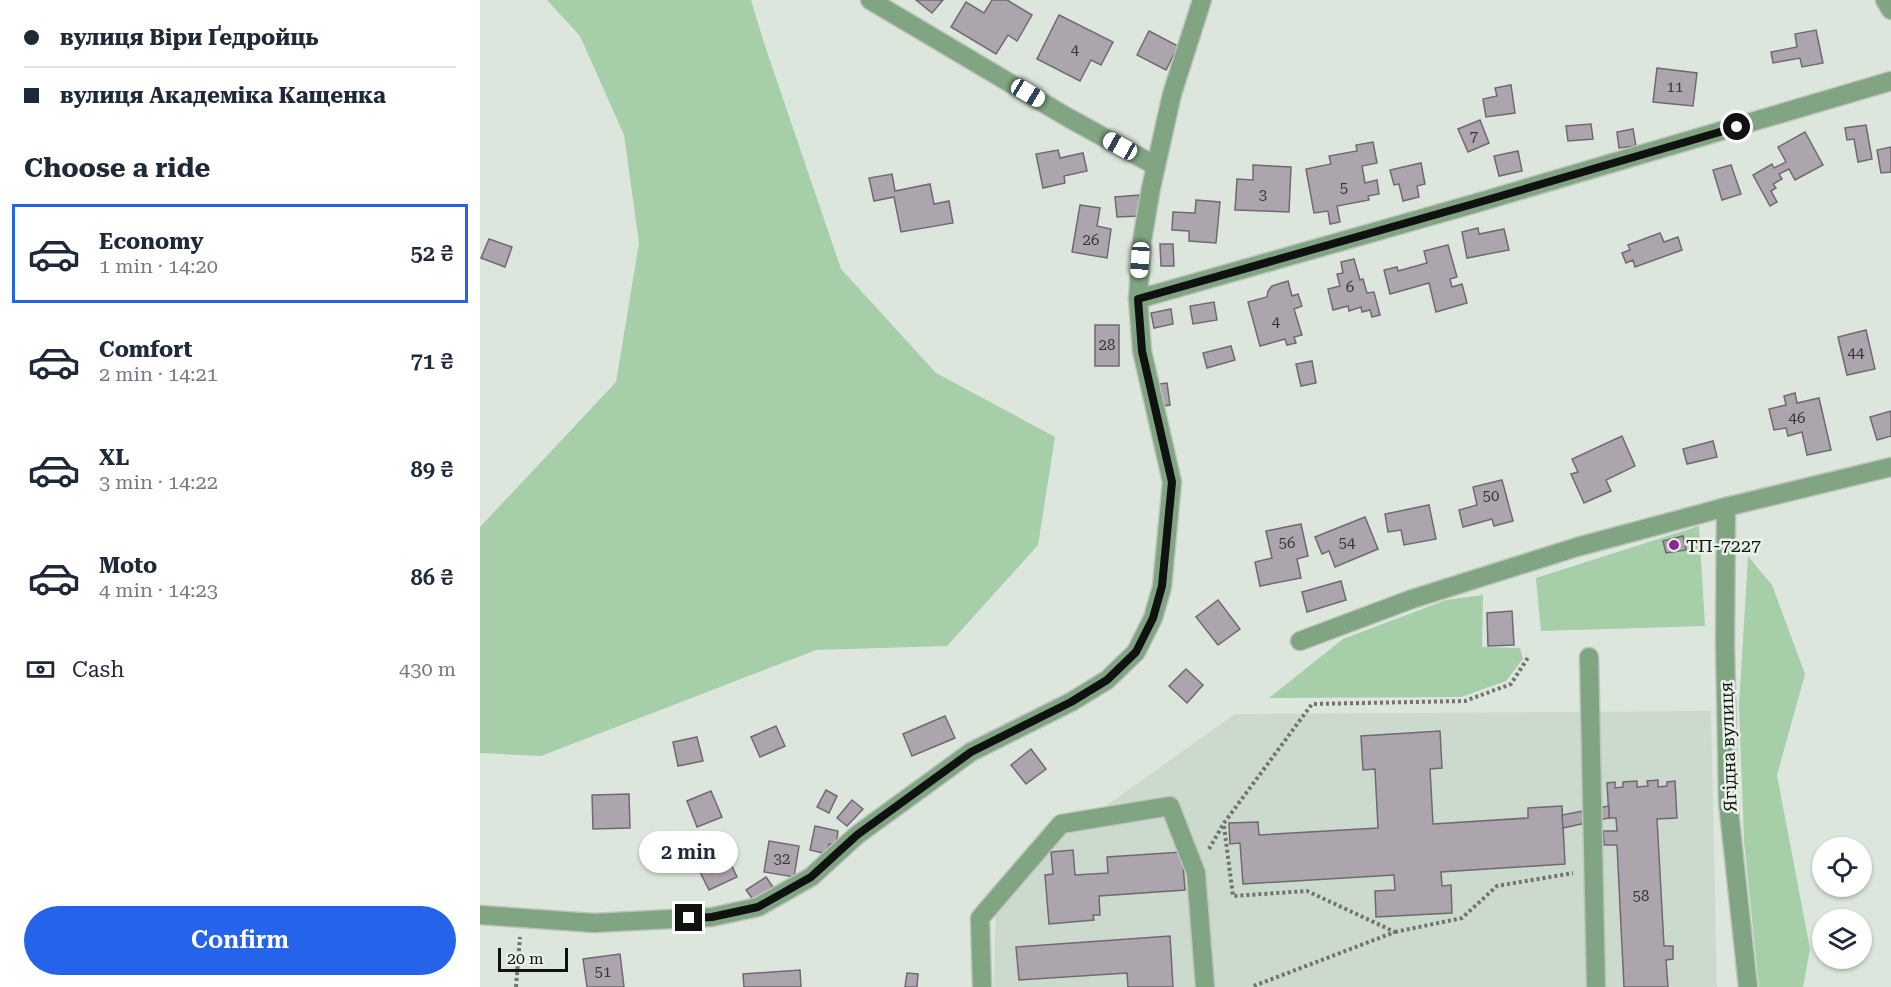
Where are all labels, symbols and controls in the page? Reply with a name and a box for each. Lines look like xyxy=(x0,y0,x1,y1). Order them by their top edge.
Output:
text: вулиця Віри Ґедройць xyxy=(60,25,319,50)
house number: 4 xyxy=(1071,41,1080,59)
car xyxy=(1008,76,1048,110)
house number: 11 xyxy=(1667,78,1683,96)
text: вулиця Академіка Кащенка xyxy=(60,83,386,108)
route start xyxy=(1723,113,1750,140)
house number: 7 xyxy=(1470,127,1478,145)
car xyxy=(1100,129,1140,163)
text: Choose a ride xyxy=(24,152,210,184)
house number: 5 xyxy=(1340,179,1348,197)
house number: 3 xyxy=(1259,186,1267,204)
icon: car xyxy=(27,227,81,281)
text: Economy xyxy=(99,229,203,254)
house number: 26 xyxy=(1083,231,1099,249)
text: 52 ₴ xyxy=(410,241,453,266)
car xyxy=(1130,241,1150,279)
text: 1 min · 14:20 xyxy=(99,254,218,278)
house number: 6 xyxy=(1346,278,1354,296)
house number: 4 xyxy=(1272,313,1281,331)
icon: car xyxy=(27,335,81,389)
house number: 28 xyxy=(1099,336,1115,354)
text: Comfort xyxy=(99,337,192,362)
house number: 44 xyxy=(1848,344,1865,362)
text: 71 ₴ xyxy=(410,349,453,374)
text: 2 min · 14:21 xyxy=(99,362,218,386)
house number: 46 xyxy=(1789,409,1805,427)
icon: car xyxy=(27,443,81,497)
text: XL xyxy=(99,445,129,470)
text: 89 ₴ xyxy=(410,457,453,482)
text: 3 min · 14:22 xyxy=(99,470,218,494)
house number: 50 xyxy=(1483,487,1499,505)
house number: 56 xyxy=(1279,534,1295,552)
house number: 54 xyxy=(1339,534,1356,552)
place label: ТП-7227 xyxy=(1686,535,1761,556)
marker: ТП-7227 xyxy=(1667,538,1681,552)
icon: car xyxy=(27,551,81,605)
text: Moto xyxy=(99,553,157,578)
text: 86 ₴ xyxy=(410,565,453,590)
text: 4 min · 14:23 xyxy=(99,578,218,602)
icon: cash xyxy=(24,653,57,686)
text: Cash xyxy=(72,657,124,682)
text: 430 m xyxy=(399,657,456,681)
street label: Ягідна вулиця xyxy=(1715,681,1741,813)
callout: 2 min xyxy=(640,831,738,873)
map controls xyxy=(1812,837,1872,969)
button: locate xyxy=(1812,837,1872,897)
text: 2 min xyxy=(661,840,716,864)
house number: 32 xyxy=(774,850,790,868)
house number: 58 xyxy=(1633,887,1649,905)
route end xyxy=(675,904,702,931)
button: Confirm xyxy=(24,906,456,975)
button: layers xyxy=(1812,909,1872,969)
scale bar xyxy=(498,945,568,972)
text: 20 m xyxy=(507,949,544,968)
house number: 51 xyxy=(595,963,611,981)

